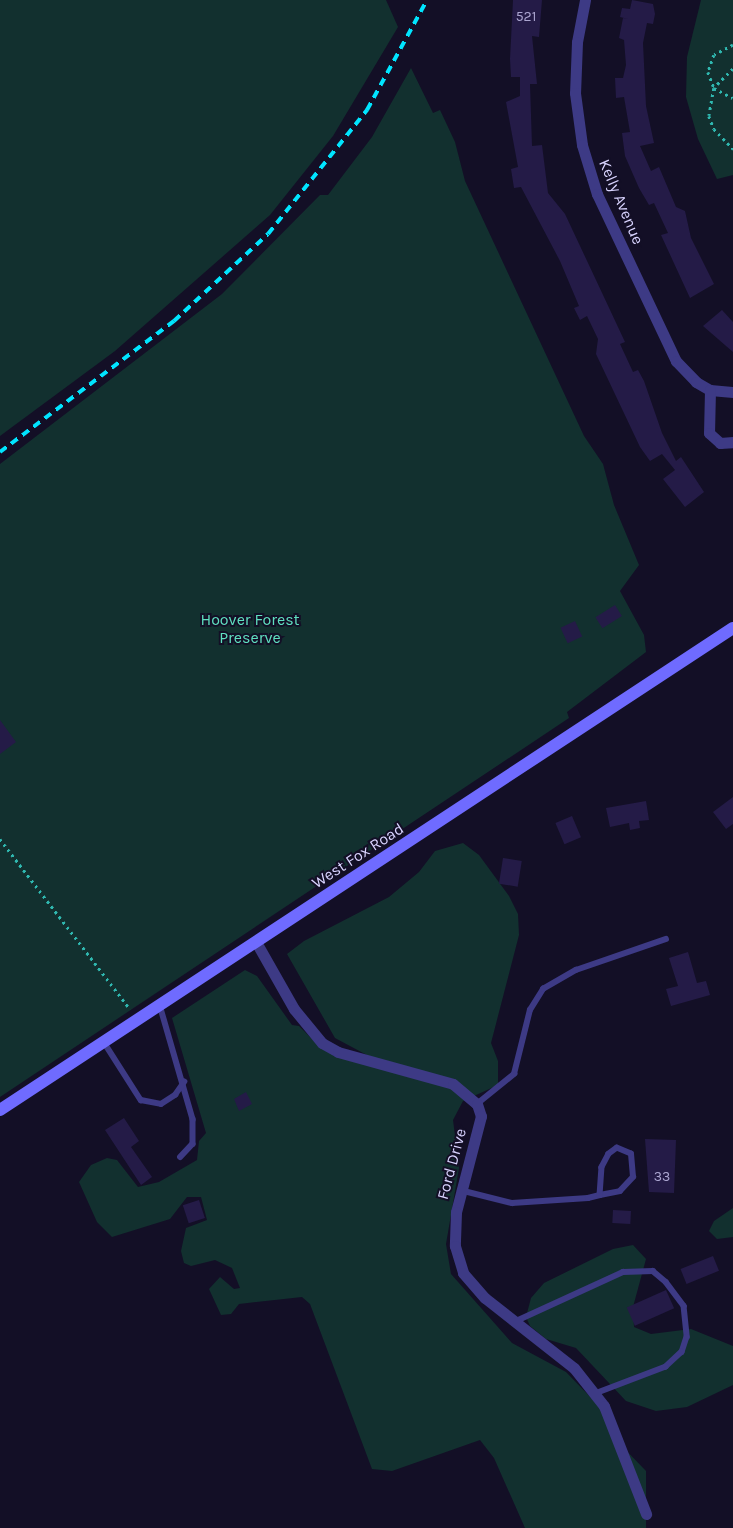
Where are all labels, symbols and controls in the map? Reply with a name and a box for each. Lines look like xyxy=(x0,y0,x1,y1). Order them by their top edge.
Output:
house number: 521 xyxy=(516,9,536,25)
street label: Kelly Avenue xyxy=(594,156,648,248)
park label: Hoover Forest Preserve xyxy=(200,610,300,648)
street label: West Fox Road xyxy=(308,819,408,893)
street label: Ford Drive xyxy=(433,1126,471,1202)
house number: 33 xyxy=(654,1169,670,1185)

